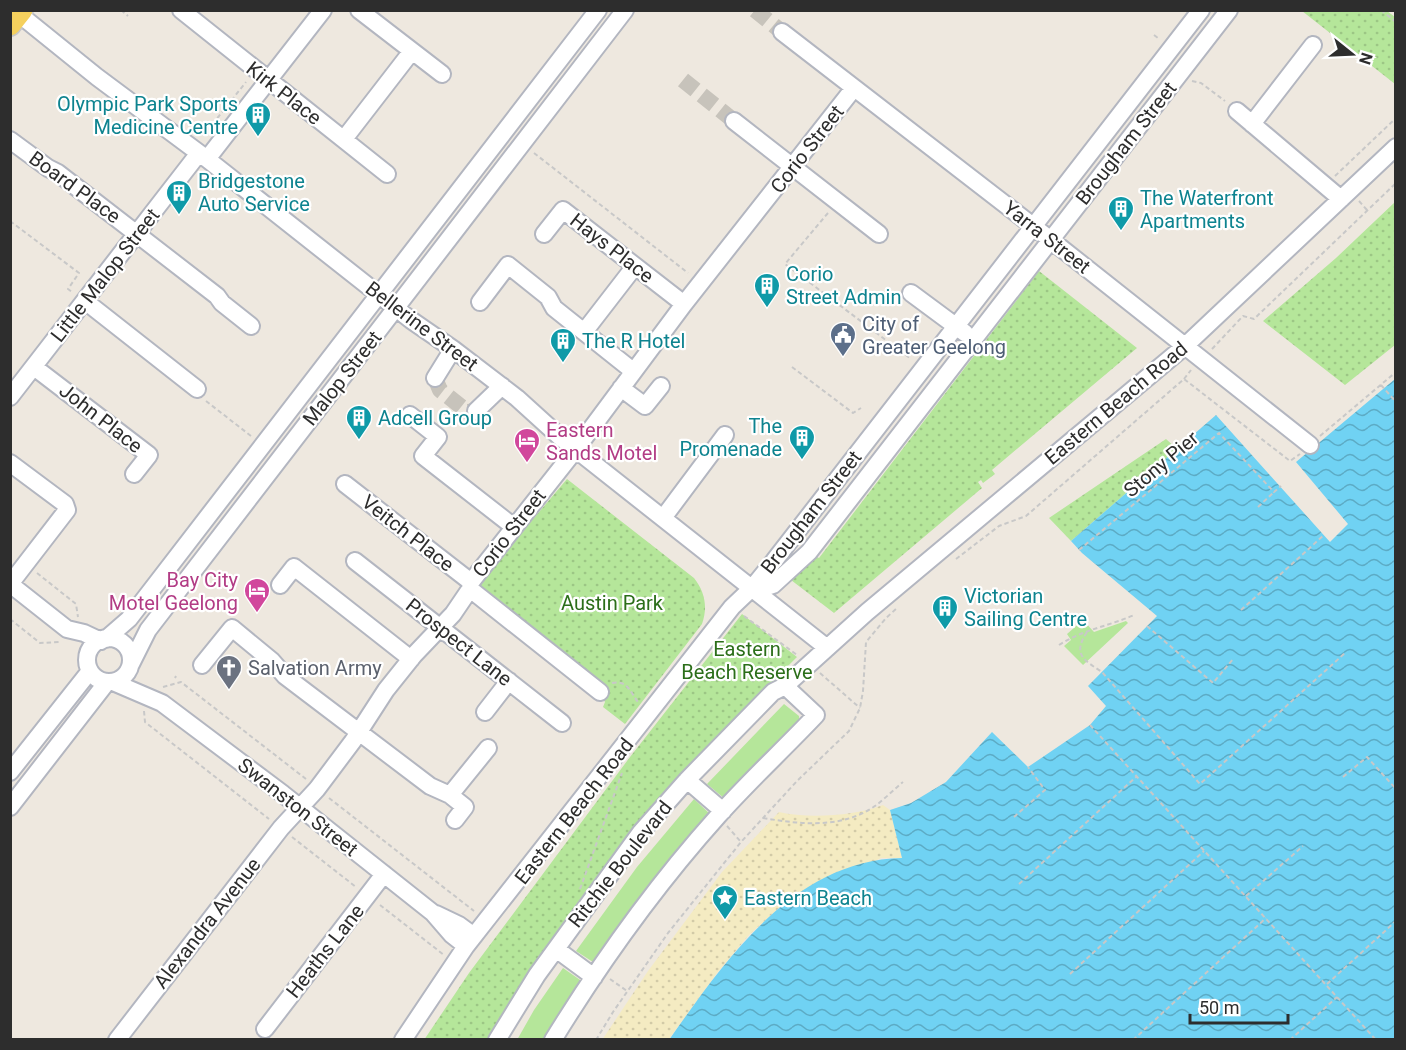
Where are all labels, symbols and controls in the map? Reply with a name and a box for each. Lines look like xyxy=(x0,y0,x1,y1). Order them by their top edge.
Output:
north arrow xyxy=(1322,24,1382,84)
text: N xyxy=(1355,50,1377,67)
street label: Kirk Place xyxy=(242,56,326,130)
street label: Brougham Street xyxy=(1070,77,1182,209)
place label: Olympic Park Sports Medicine Centre xyxy=(57,92,238,139)
building icon: Olympic Park Sports Medicine Centre xyxy=(243,100,273,138)
street label: Corio Street xyxy=(765,100,849,198)
street label: Board Place xyxy=(25,146,125,228)
place label: Bridgestone Auto Service xyxy=(198,169,310,216)
building icon: Bridgestone Auto Service xyxy=(164,178,194,216)
place label: The Waterfront Apartments xyxy=(1140,186,1273,233)
building icon: The Waterfront Apartments xyxy=(1106,194,1136,232)
street label: Yarra Street xyxy=(999,196,1095,278)
street label: Little Malop Street xyxy=(45,203,165,347)
street label: Hays Place xyxy=(566,208,658,288)
place label: Corio Street Admin xyxy=(786,262,902,309)
building icon: Corio Street Admin xyxy=(752,271,782,309)
street label: Bellerine Street xyxy=(361,276,483,376)
place label: City of Greater Geelong xyxy=(862,312,1006,359)
public building icon: City of Greater Geelong xyxy=(828,320,858,358)
street label: Malop Street xyxy=(298,326,386,430)
building icon: The R Hotel xyxy=(548,326,578,364)
place label: The R Hotel xyxy=(582,329,686,353)
street label: Eastern Beach Road xyxy=(1040,336,1192,470)
street label: John Place xyxy=(55,378,147,458)
building icon: Adcell Group xyxy=(344,403,374,441)
place label: Adcell Group xyxy=(378,406,492,430)
place label: The Promenade xyxy=(679,414,782,461)
place label: Eastern Sands Motel xyxy=(546,418,657,465)
building icon: The Promenade xyxy=(787,423,817,461)
hotel icon: Eastern Sands Motel xyxy=(512,426,542,464)
street label: Stony Pier xyxy=(1119,426,1203,502)
street label: Brougham Street xyxy=(755,446,867,578)
street label: Corio Street xyxy=(467,484,551,582)
street label: Veitch Place xyxy=(357,490,459,576)
place label: Bay City Motel Geelong xyxy=(109,568,239,615)
hotel icon: Bay City Motel Geelong xyxy=(242,576,272,614)
place label: Victorian Sailing Centre xyxy=(964,584,1087,631)
park label: Austin Park xyxy=(561,591,664,615)
street label: Prospect Lane xyxy=(401,593,517,691)
building icon: Victorian Sailing Centre xyxy=(930,593,960,631)
park label: Eastern Beach Reserve xyxy=(681,637,813,684)
church icon: Salvation Army xyxy=(214,653,244,691)
place label: Salvation Army xyxy=(248,656,382,680)
street label: Eastern Beach Road xyxy=(510,733,638,889)
street label: Swanston Street xyxy=(233,753,363,861)
street label: Ritchie Boulevard xyxy=(563,796,677,932)
street label: Alexandra Avenue xyxy=(149,853,265,993)
place icon: Eastern Beach xyxy=(710,883,740,921)
place label: Eastern Beach xyxy=(744,886,872,910)
street label: Heaths Lane xyxy=(281,900,369,1002)
scale bar xyxy=(1190,987,1288,1025)
text: 50 m xyxy=(1199,997,1239,1018)

